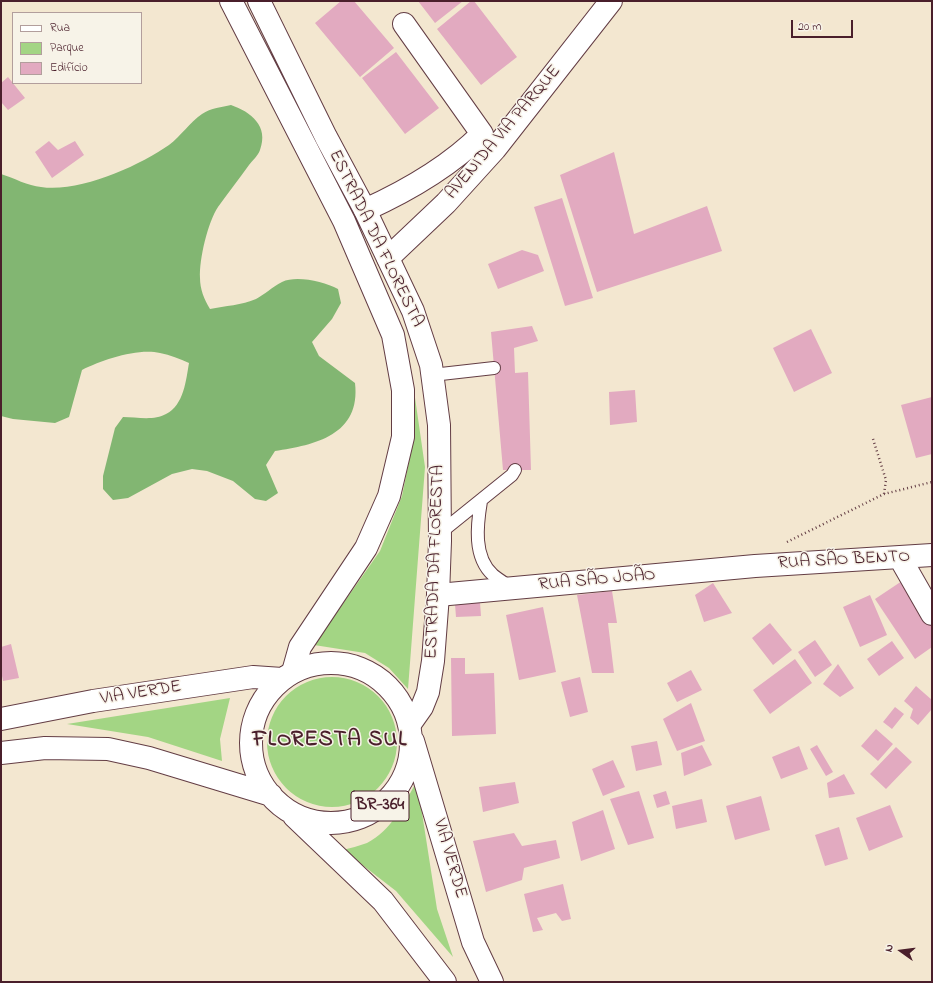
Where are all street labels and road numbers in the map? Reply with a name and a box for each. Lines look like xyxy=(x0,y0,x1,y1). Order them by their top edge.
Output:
street label: AVENIDA VIA PARQUE xyxy=(442,62,566,204)
street label: ESTRADA DA FLORESTA xyxy=(323,147,427,331)
street label: ESTRADA DA FLORESTA xyxy=(422,465,450,659)
street label: RUA SÃO BENTO xyxy=(777,547,911,575)
street label: RUA SÃO JOÃO xyxy=(538,565,656,597)
street label: VIA VERDE xyxy=(99,677,183,711)
road number: BR-364 xyxy=(351,791,409,821)
street label: VIA VERDE xyxy=(427,817,471,901)

